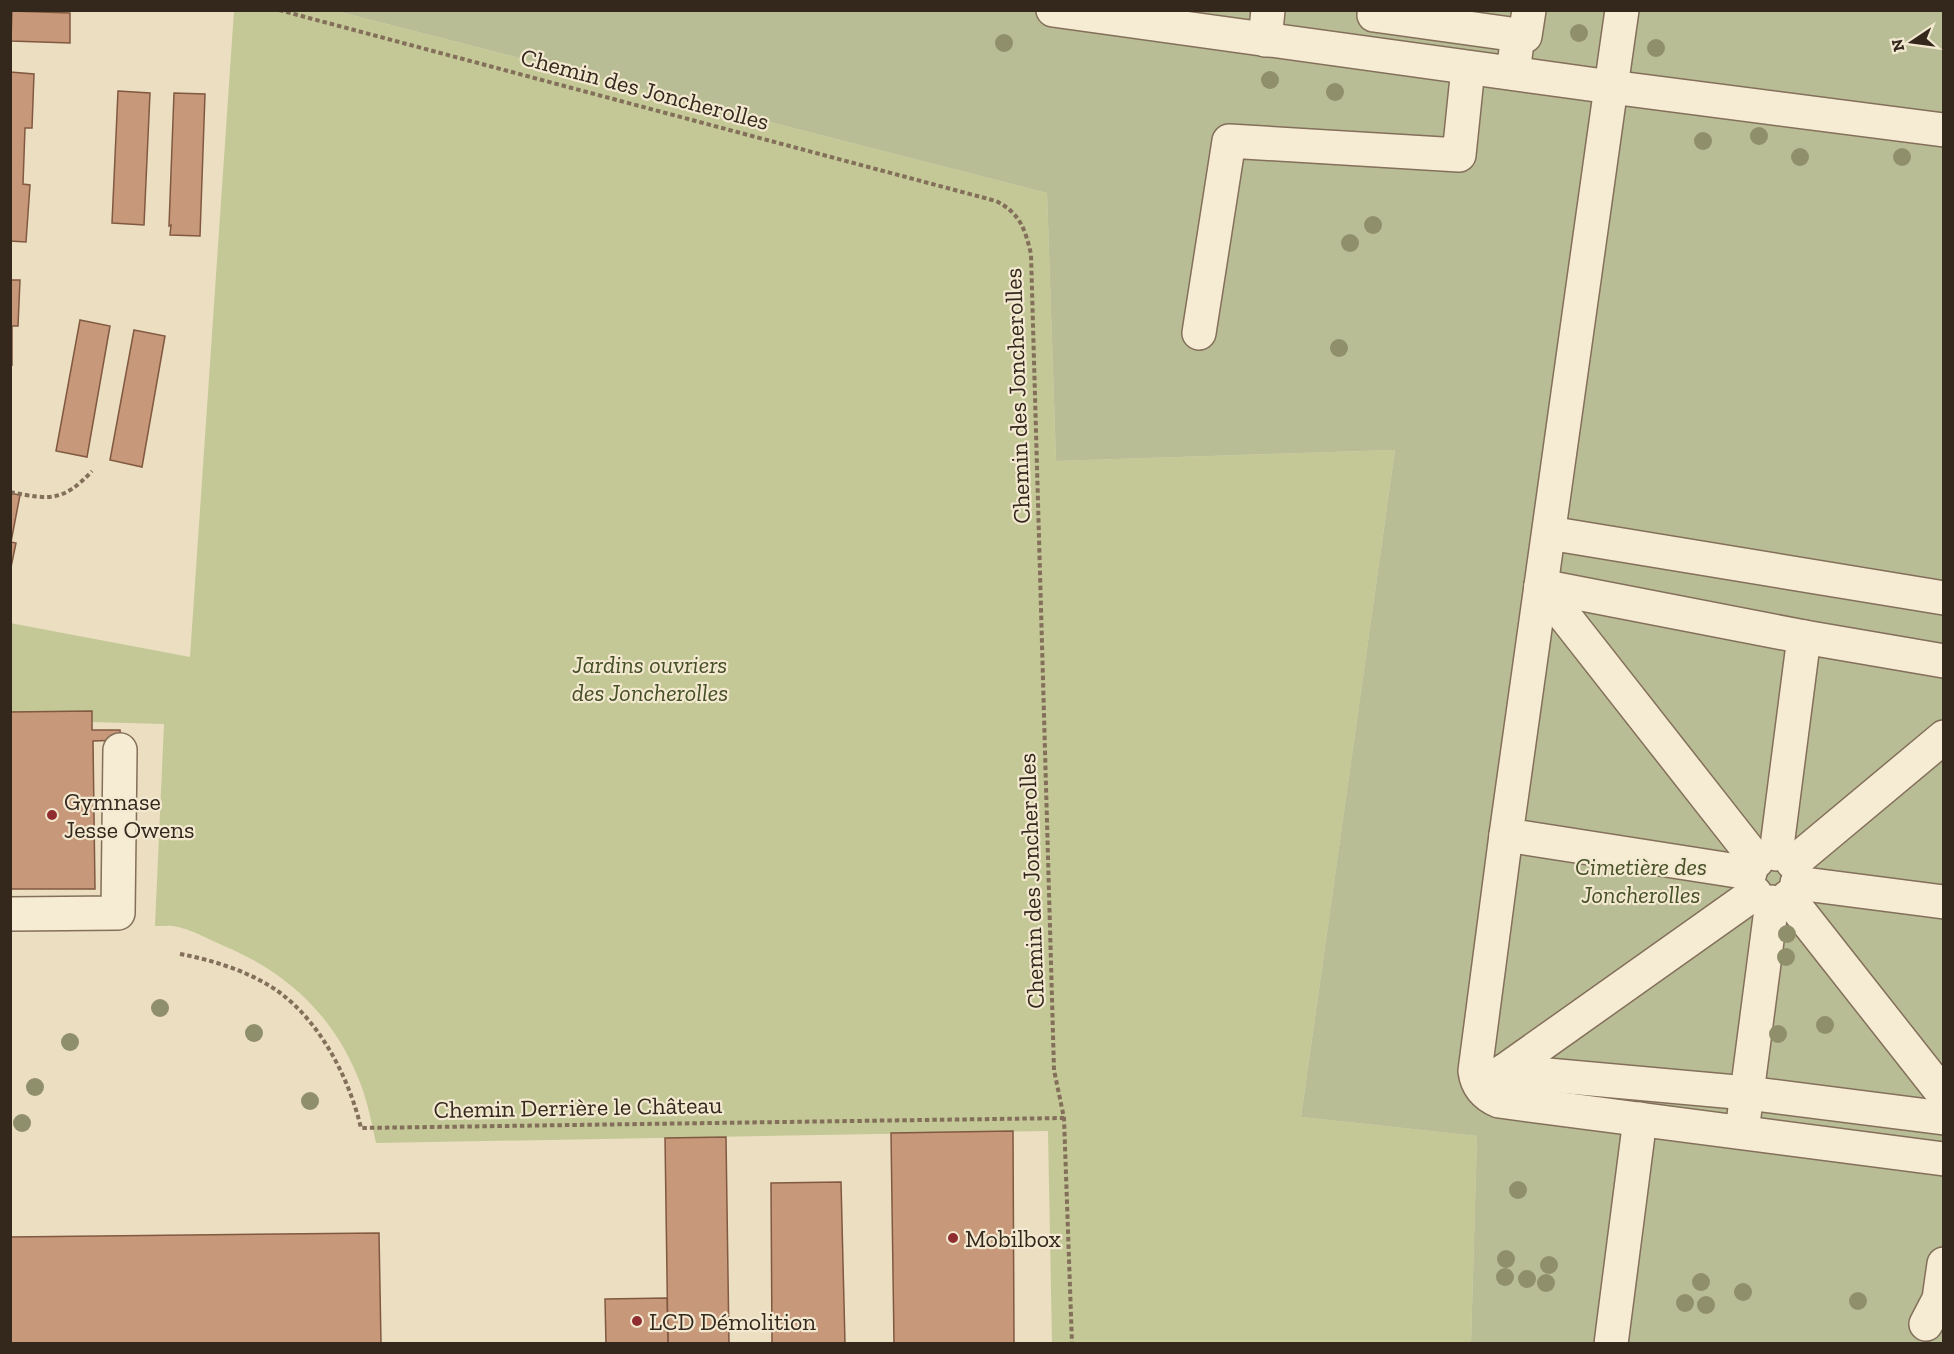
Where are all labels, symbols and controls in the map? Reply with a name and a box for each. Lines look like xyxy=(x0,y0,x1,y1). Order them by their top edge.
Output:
north arrow xyxy=(1882,12,1942,72)
text: N xyxy=(1887,37,1908,53)
street label: Chemin des Joncherolles xyxy=(518,42,772,136)
street label: Chemin des Joncherolles xyxy=(998,268,1036,524)
park label: Jardins ouvriers des Joncherolles xyxy=(572,650,728,707)
street label: Chemin des Joncherolles xyxy=(1012,753,1050,1009)
place label: Gymnase Jesse Owens xyxy=(64,787,195,844)
marker: Gymnase Jesse Owens xyxy=(45,808,59,822)
park label: Cimetière des Joncherolles xyxy=(1575,852,1707,909)
street label: Chemin Derrière le Château xyxy=(433,1090,723,1124)
place label: Mobilbox xyxy=(965,1224,1061,1253)
marker: Mobilbox xyxy=(946,1231,960,1245)
place label: LCD Démolition xyxy=(649,1307,816,1336)
marker: LCD Démolition xyxy=(630,1314,644,1328)

